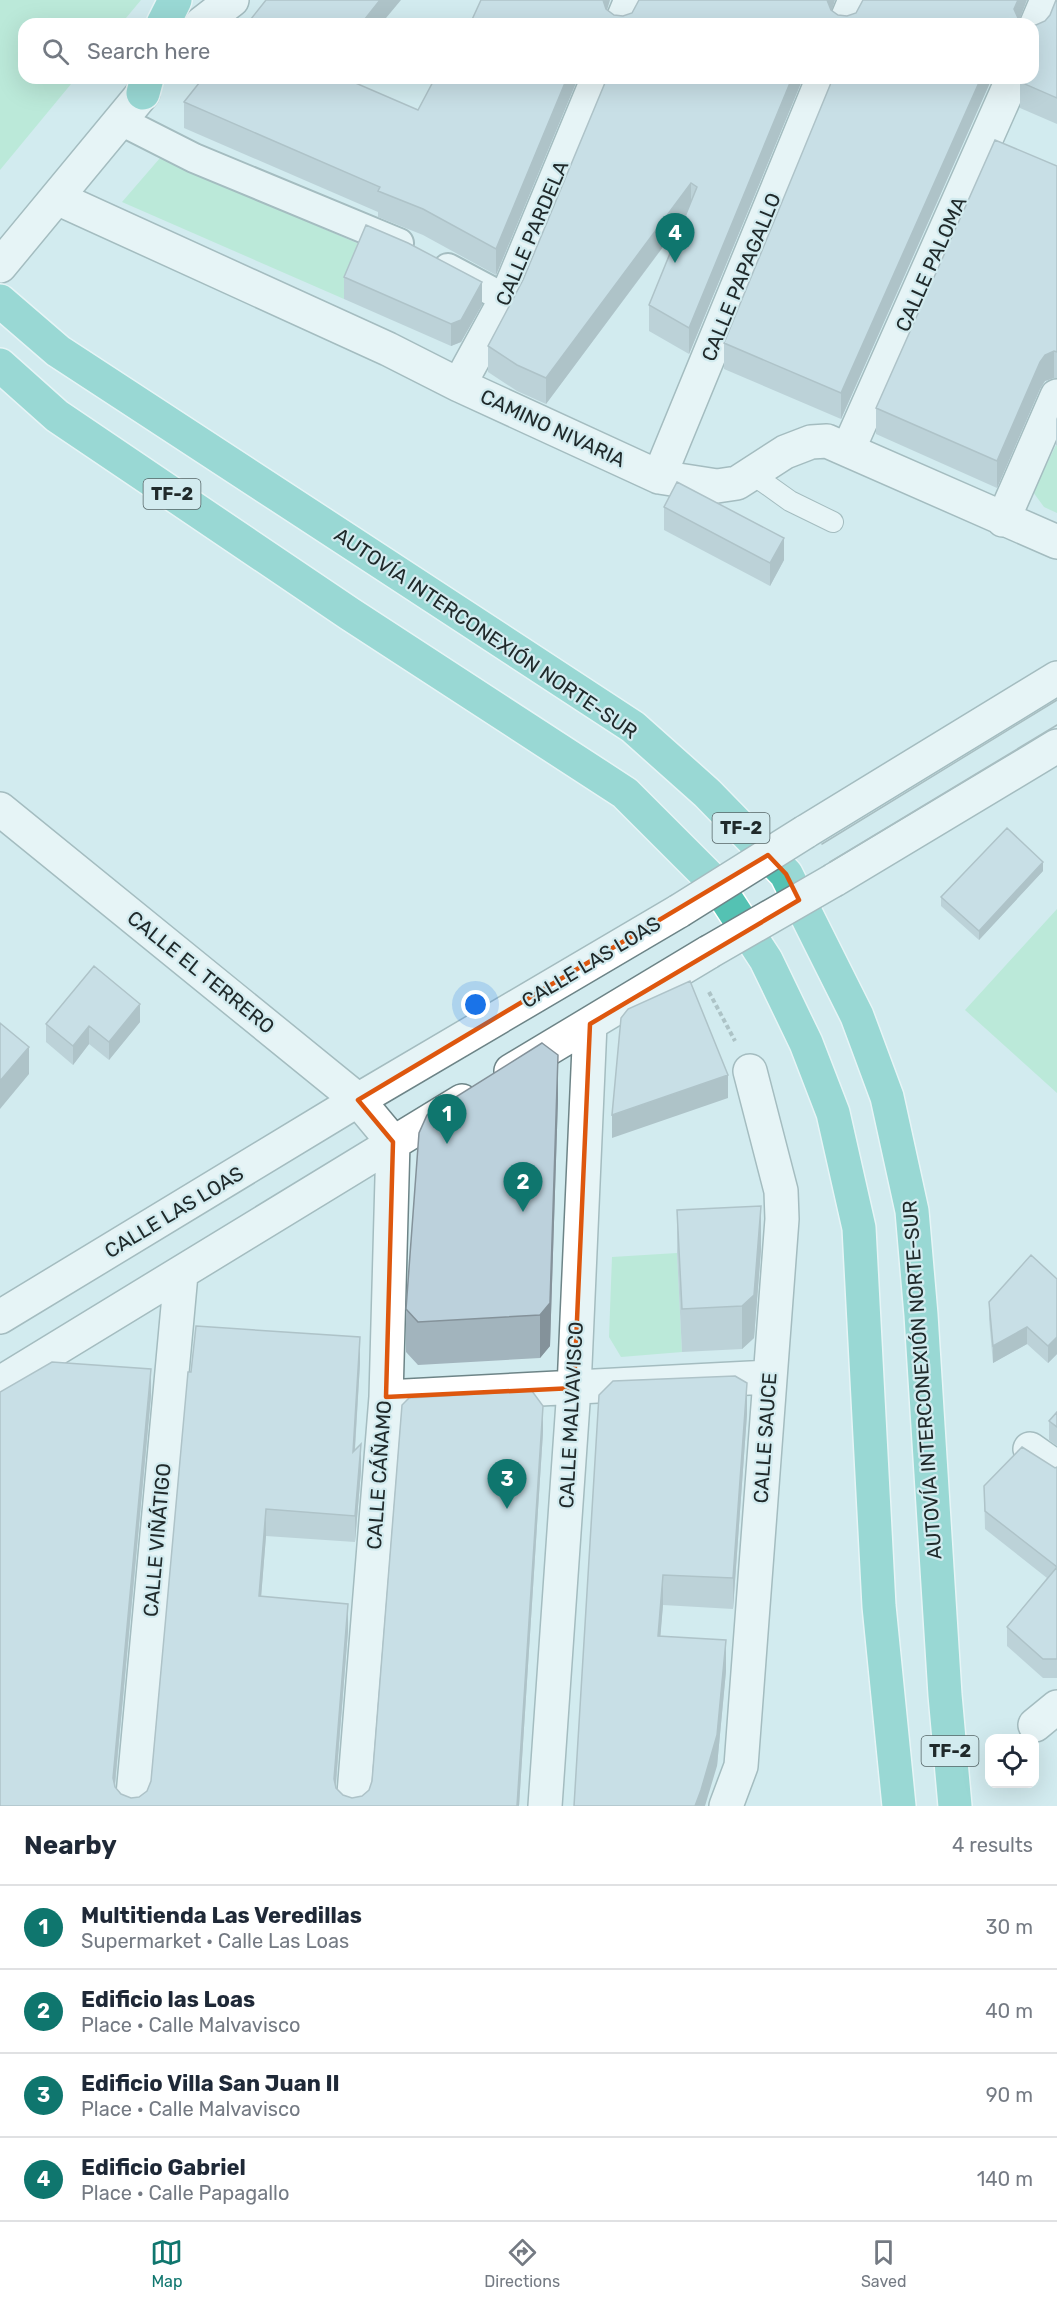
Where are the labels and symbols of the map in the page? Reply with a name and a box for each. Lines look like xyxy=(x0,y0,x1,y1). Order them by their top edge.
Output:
street label: CALLE PARDELA xyxy=(491,157,573,309)
street label: CALLE PAPAGALLO xyxy=(696,189,786,365)
street label: CALLE PALOMA xyxy=(890,193,972,335)
pin: 4 xyxy=(656,214,694,263)
street label: CAMINO NIVARIA xyxy=(477,384,629,472)
road number: TF-2 xyxy=(144,479,201,509)
street label: AUTOVÍA INTERCONEXIÓN NORTE-SUR xyxy=(330,522,642,744)
road number: TF-2 xyxy=(712,813,770,843)
street label: CALLE EL TERRERO xyxy=(123,905,279,1039)
street label: CALLE LAS LOAS xyxy=(517,911,665,1013)
your location xyxy=(461,990,490,1019)
pin: 1 xyxy=(428,1094,466,1144)
street label: CALLE LAS LOAS xyxy=(100,1161,248,1263)
pin: 2 xyxy=(504,1162,542,1212)
street label: AUTOVÍA INTERCONEXIÓN NORTE-SUR xyxy=(897,1200,947,1560)
street label: CALLE MALVAVISCO xyxy=(554,1321,588,1509)
street label: CALLE SAUCE xyxy=(748,1372,782,1504)
street label: CALLE CÁÑAMO xyxy=(362,1400,396,1550)
pin: 3 xyxy=(488,1460,526,1509)
street label: CALLE VIÑÁTIGO xyxy=(138,1462,176,1618)
road number: TF-2 xyxy=(922,1736,978,1766)

